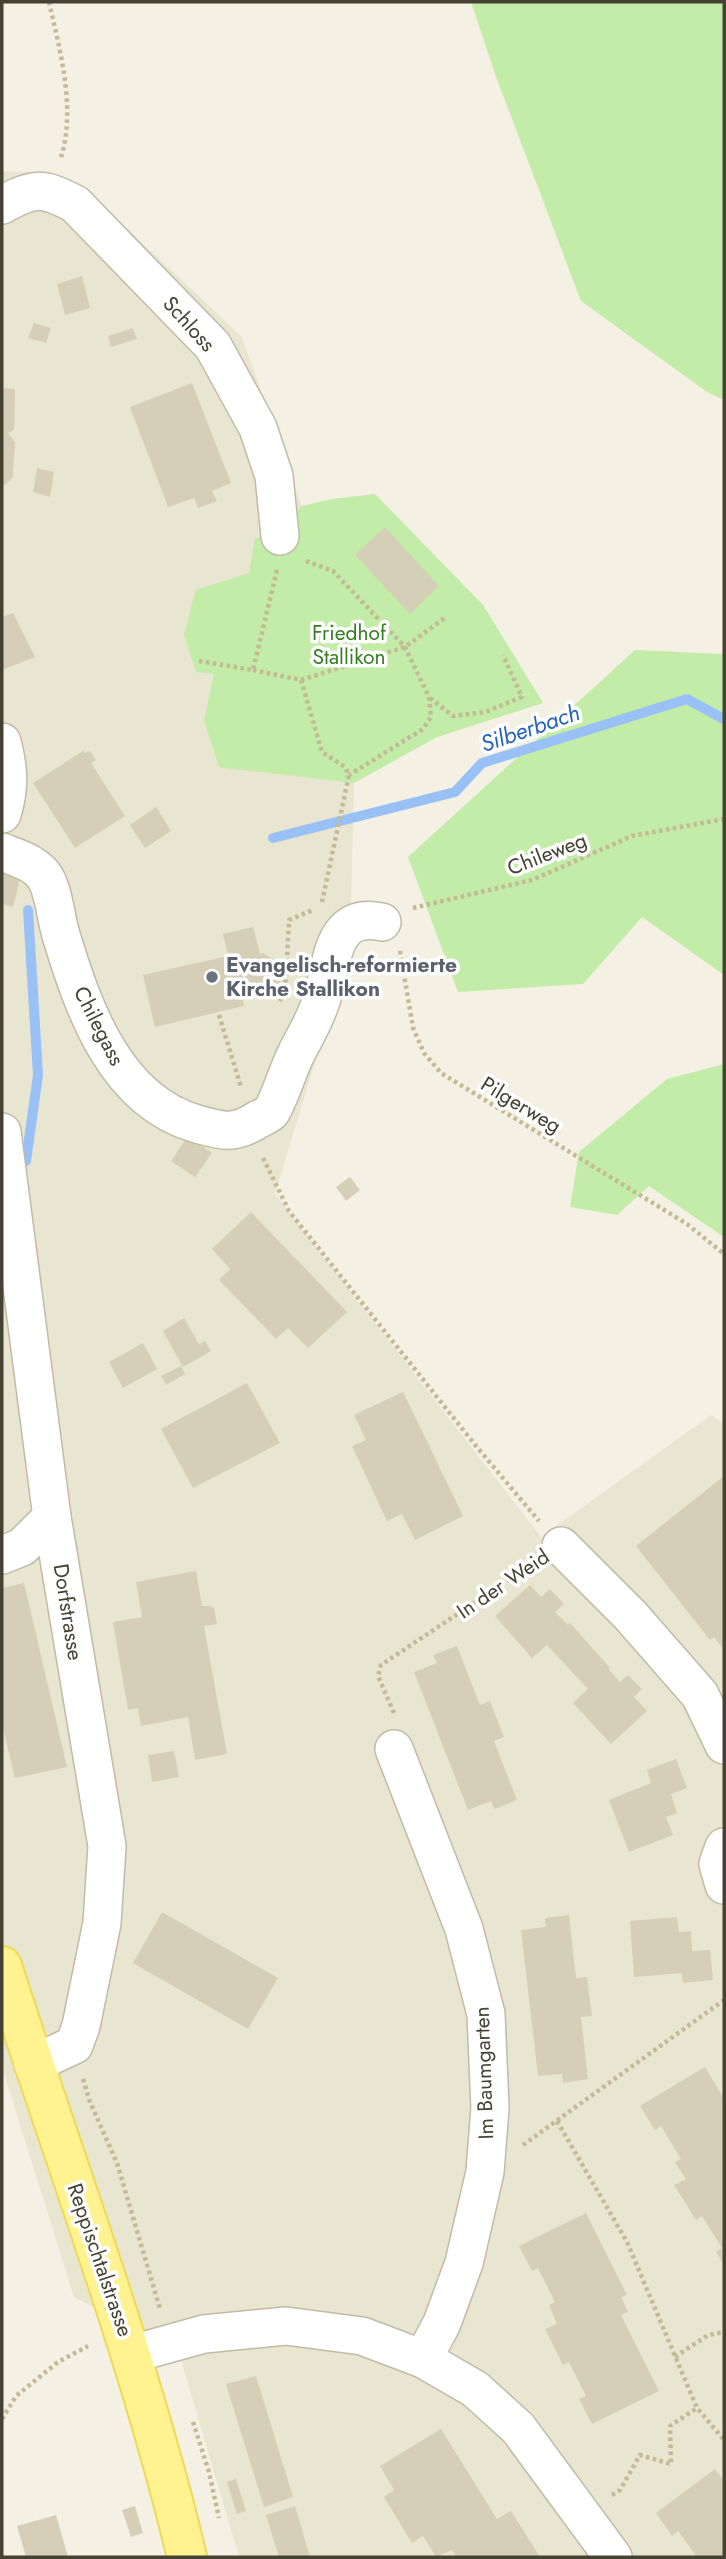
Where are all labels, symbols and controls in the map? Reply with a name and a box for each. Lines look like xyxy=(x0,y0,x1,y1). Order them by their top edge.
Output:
street label: Schloss xyxy=(156,290,222,358)
park label: Friedhof Stallikon xyxy=(312,618,387,672)
water label: Silberbach xyxy=(476,695,584,761)
street label: Chileweg xyxy=(503,825,591,883)
place label: Evangelisch-reformierte Kirche Stallikon xyxy=(226,950,457,1004)
marker: Evangelisch-reformierte Kirche Stallikon xyxy=(204,969,220,985)
street label: Chilegass xyxy=(66,981,132,1071)
street label: Pilgerweg xyxy=(475,1069,567,1141)
street label: In der Weid xyxy=(451,1542,555,1626)
street label: Dorfstrasse xyxy=(46,1561,90,1663)
street label: Im Baumgarten xyxy=(467,2006,501,2140)
street label: Reppischtalstrasse xyxy=(60,2179,140,2341)

